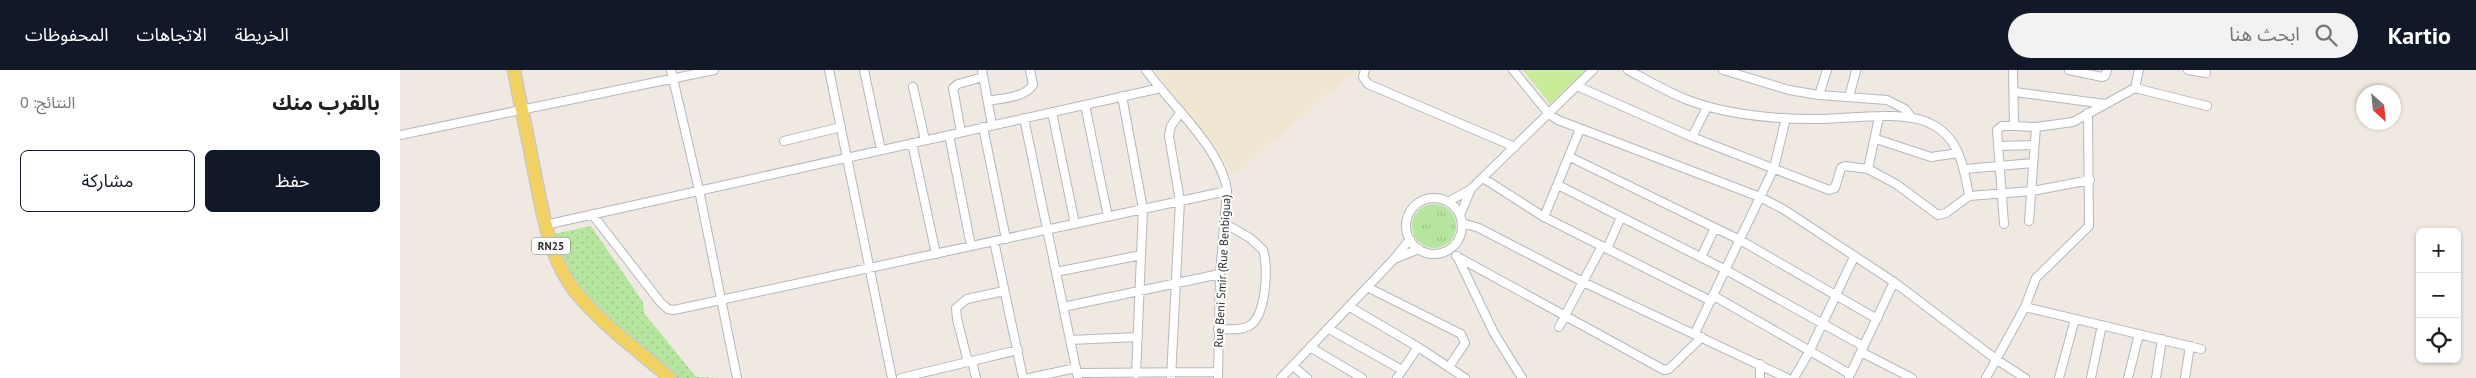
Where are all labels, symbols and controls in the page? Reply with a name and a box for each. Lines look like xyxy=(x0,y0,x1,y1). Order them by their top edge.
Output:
search box xyxy=(2008,13,2358,58)
text: Kartio xyxy=(2388,20,2451,51)
icon: search xyxy=(2312,21,2340,49)
text: ابحث هنا xyxy=(2229,22,2300,46)
text: المحفوظات xyxy=(25,23,109,46)
text: الاتجاهات xyxy=(137,23,207,46)
text: الخريطة xyxy=(235,23,289,46)
north arrow xyxy=(2356,85,2401,130)
text: بالقرب منك xyxy=(272,89,380,116)
text: النتائج: 0 xyxy=(20,92,75,112)
button: مشاركة xyxy=(20,150,195,212)
button: حفظ xyxy=(205,150,380,212)
street label: Rue Beni Smir (Rue Benbigua) xyxy=(1211,194,1233,348)
map controls xyxy=(2416,228,2461,363)
button: + xyxy=(2416,228,2461,273)
road number: RN25 xyxy=(532,238,570,255)
button: − xyxy=(2416,273,2461,318)
button: locate xyxy=(2416,318,2461,363)

